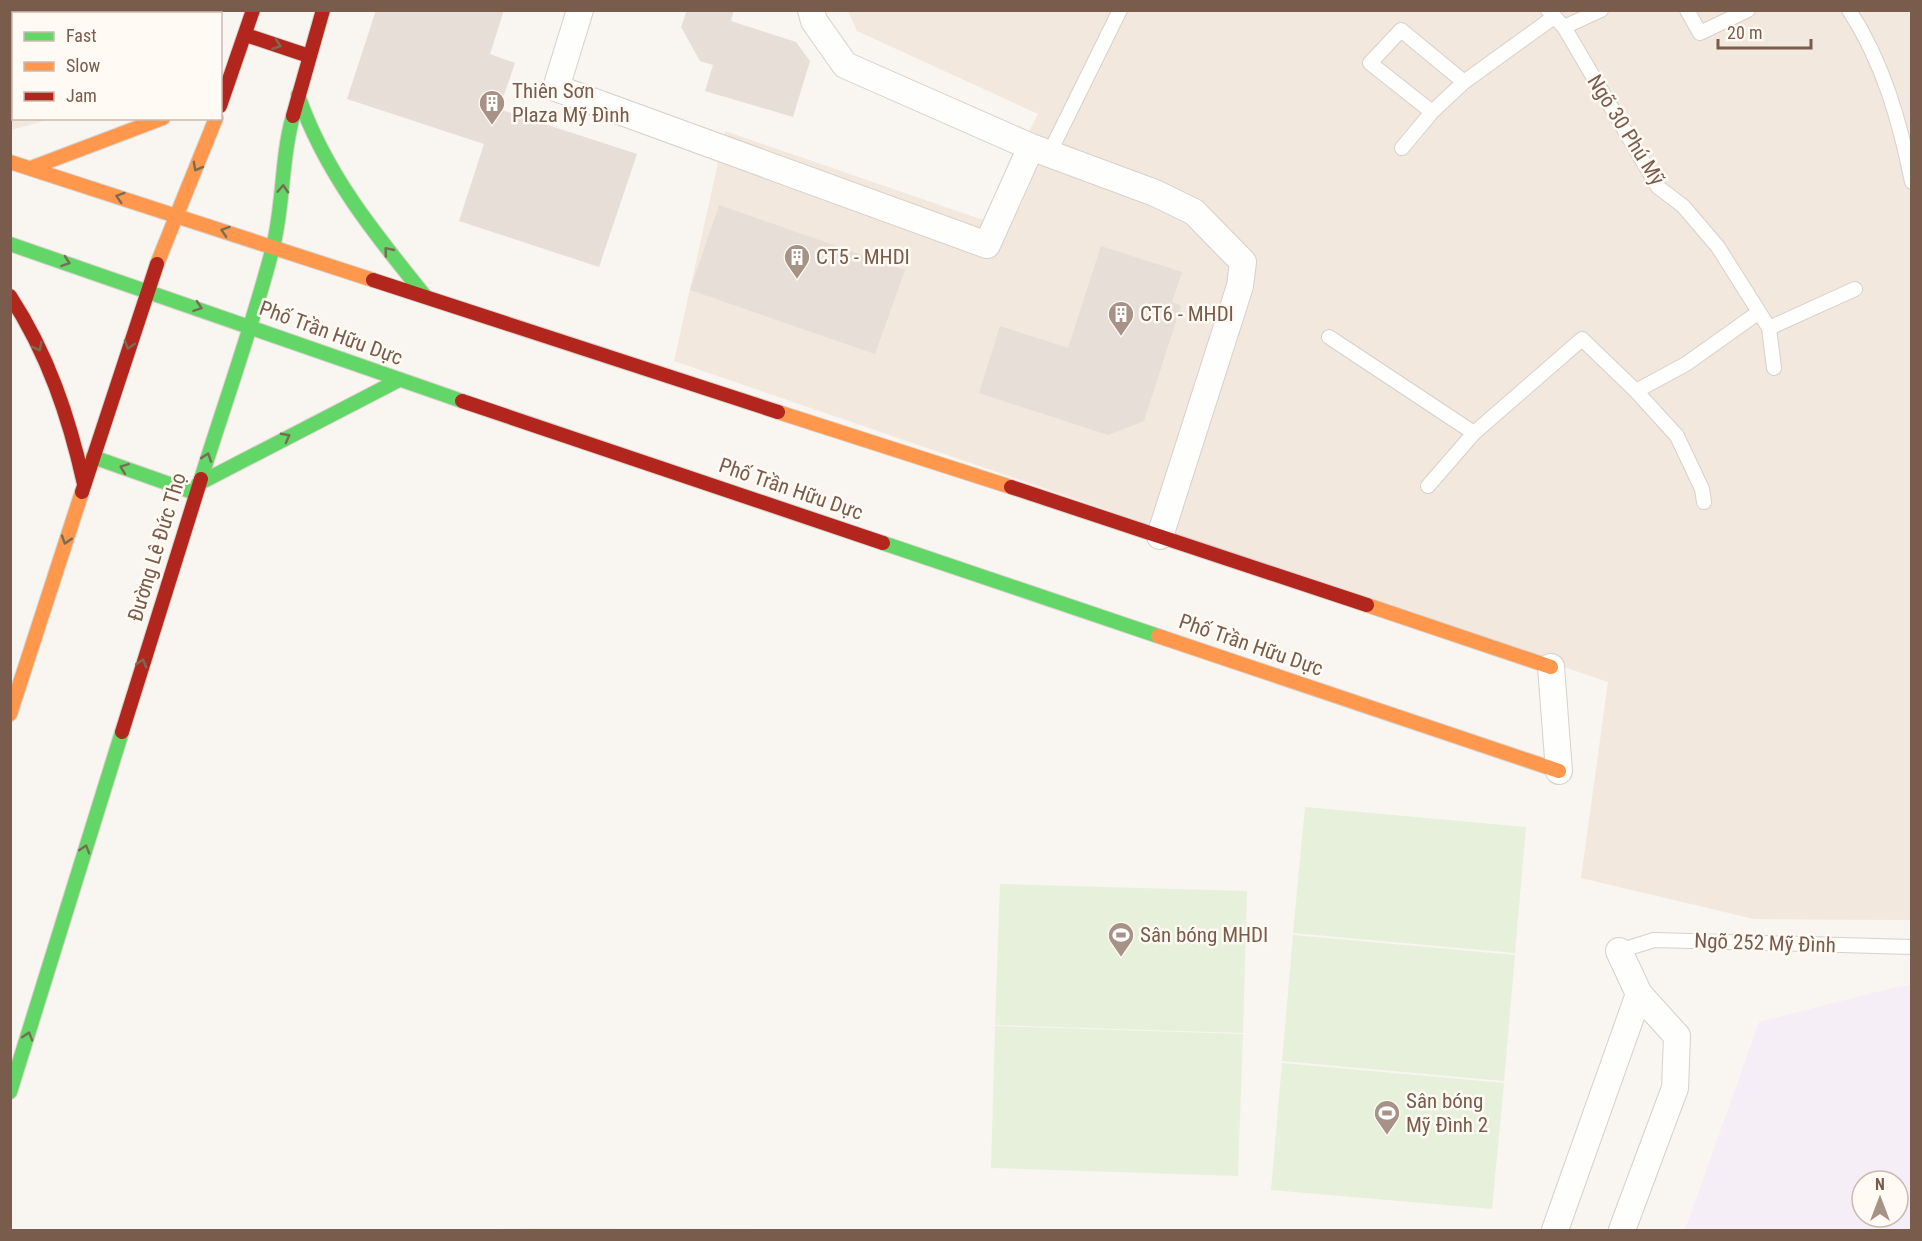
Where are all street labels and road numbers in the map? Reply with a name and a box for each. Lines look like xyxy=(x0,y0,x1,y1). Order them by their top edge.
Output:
street label: Ngõ 30 Phú Mỹ xyxy=(1583,70,1670,190)
street label: Phố Trần Hữu Dực xyxy=(256,296,406,370)
street label: Phố Trần Hữu Dực xyxy=(716,453,866,525)
street label: Đường Lê Đức Thọ xyxy=(123,470,191,624)
street label: Phố Trần Hữu Dực xyxy=(1176,609,1326,681)
street label: Ngõ 252 Mỹ Đình xyxy=(1694,929,1836,957)

